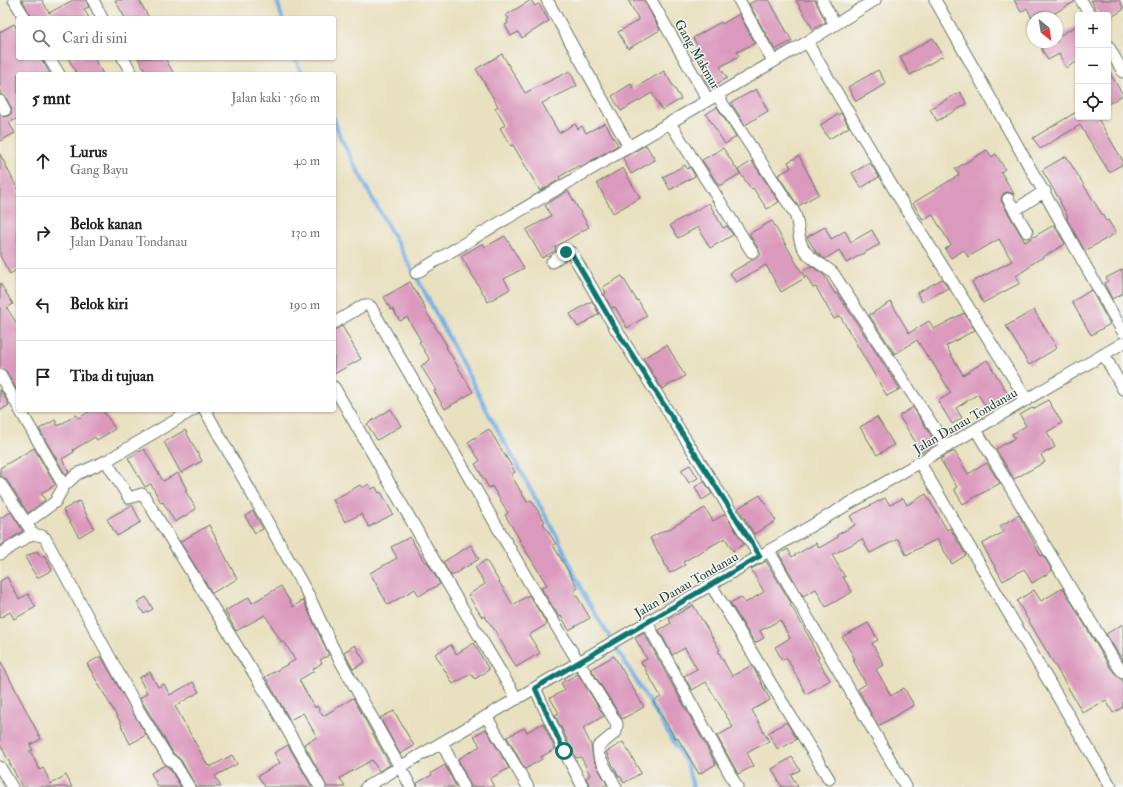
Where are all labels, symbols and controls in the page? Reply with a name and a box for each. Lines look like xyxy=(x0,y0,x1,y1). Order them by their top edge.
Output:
north arrow xyxy=(1027,12,1063,48)
map controls xyxy=(1075,12,1111,120)
button: + xyxy=(1075,12,1111,48)
search box xyxy=(16,16,336,60)
street label: Gang Makmur xyxy=(671,17,724,92)
icon: search xyxy=(30,27,52,49)
text: Cari di sini xyxy=(62,29,127,48)
button: − xyxy=(1075,48,1111,84)
button: locate xyxy=(1075,84,1111,120)
text: 5 mnt xyxy=(32,88,70,109)
text: Jalan kaki · 360 m xyxy=(231,90,320,106)
text: Lurus xyxy=(70,143,107,162)
icon: ahead xyxy=(32,150,54,172)
text: 40 m xyxy=(294,153,320,169)
text: Gang Bayu xyxy=(70,162,128,178)
text: Belok kanan xyxy=(70,215,142,234)
icon: right xyxy=(32,222,54,244)
text: 130 m xyxy=(291,225,320,241)
text: Jalan Danau Tondanau xyxy=(70,234,187,250)
route end xyxy=(557,243,575,261)
icon: left xyxy=(32,294,54,316)
text: Belok kiri xyxy=(70,295,128,314)
text: 190 m xyxy=(289,297,320,313)
icon: arrive xyxy=(32,366,54,388)
text: Tiba di tujuan xyxy=(70,367,154,386)
street label: Jalan Danau Tondanau xyxy=(910,384,1021,458)
street label: Jalan Danau Tondanau xyxy=(631,548,742,622)
route start xyxy=(555,742,573,760)

